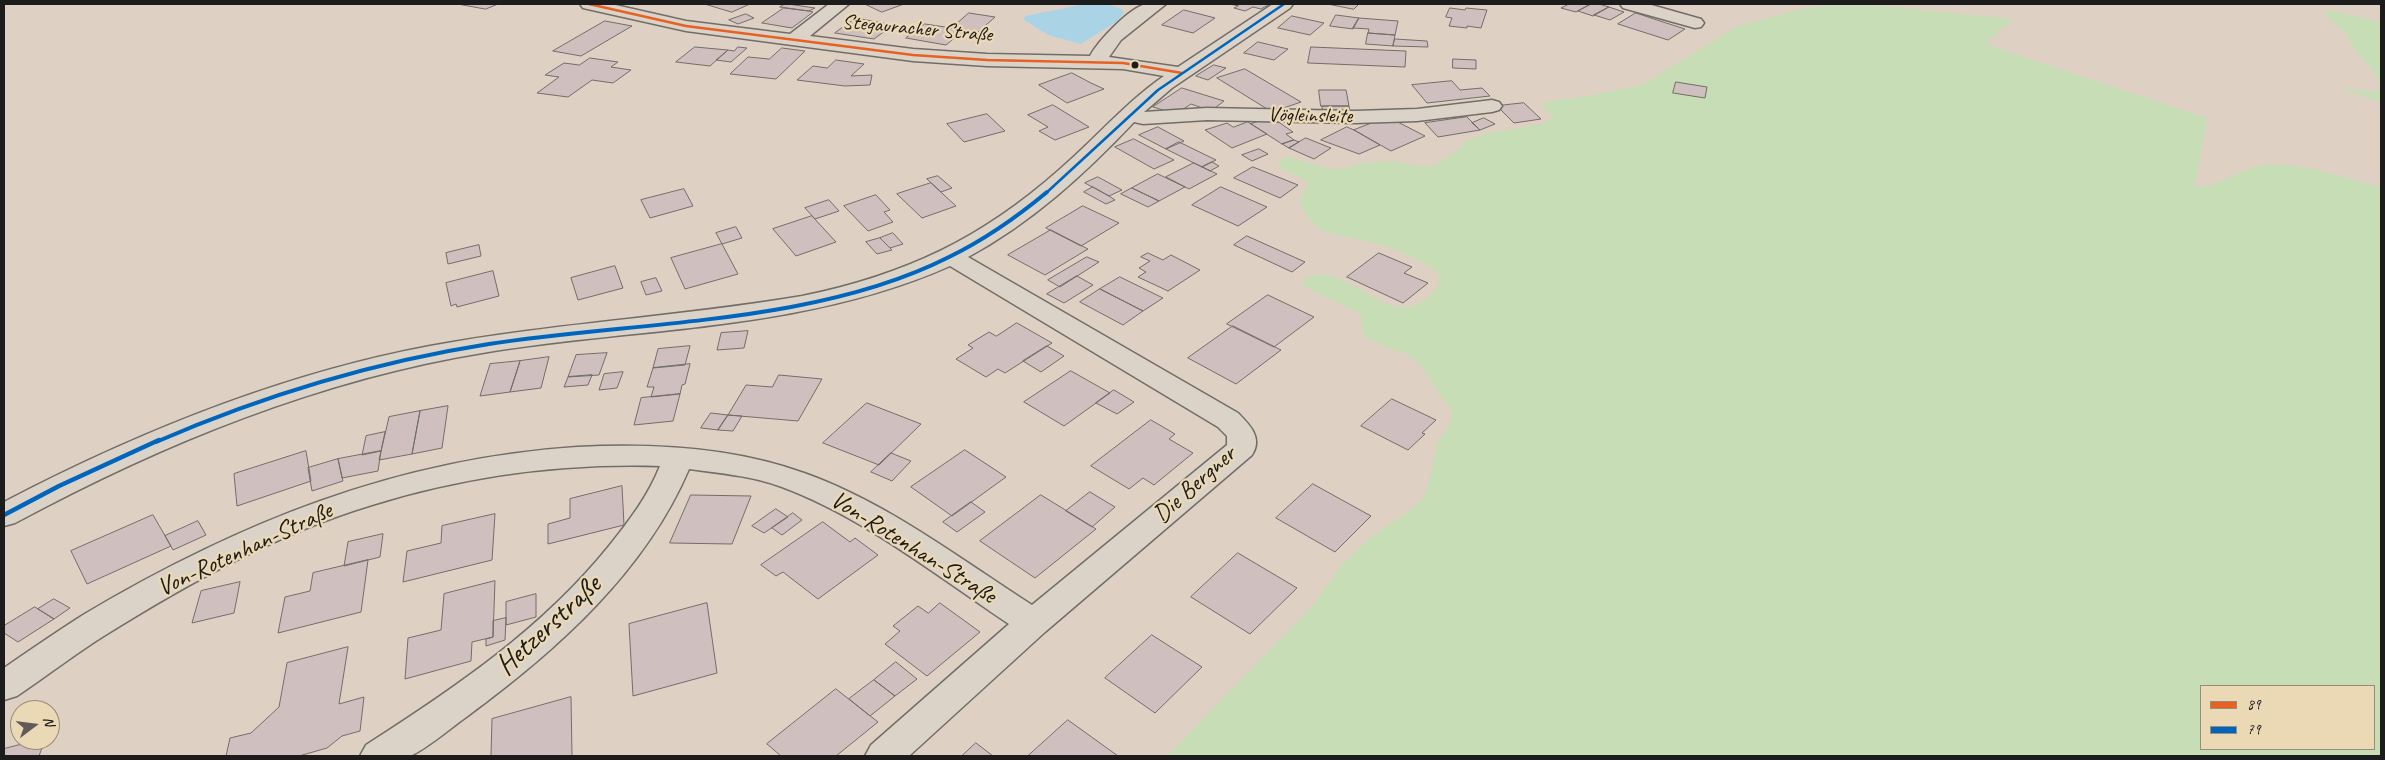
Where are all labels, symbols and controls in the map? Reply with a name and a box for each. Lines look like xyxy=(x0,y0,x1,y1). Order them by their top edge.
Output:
street label: Stegauracher Straße xyxy=(841,10,993,48)
unlabelled marker xyxy=(1130,60,1140,70)
street label: Vögleinsleite xyxy=(1268,103,1352,129)
street label: Die Bergner xyxy=(1147,440,1243,530)
street label: Von-Rotenhan-Straße xyxy=(825,485,1001,611)
street label: Von-Rotenhan-Straße xyxy=(153,496,337,604)
street label: Hetzerstraße xyxy=(489,568,609,684)
legend xyxy=(2200,685,2375,750)
text: 89 xyxy=(2247,695,2261,714)
north arrow xyxy=(10,700,60,750)
text: N xyxy=(40,715,58,728)
text: 79 xyxy=(2247,720,2261,739)

